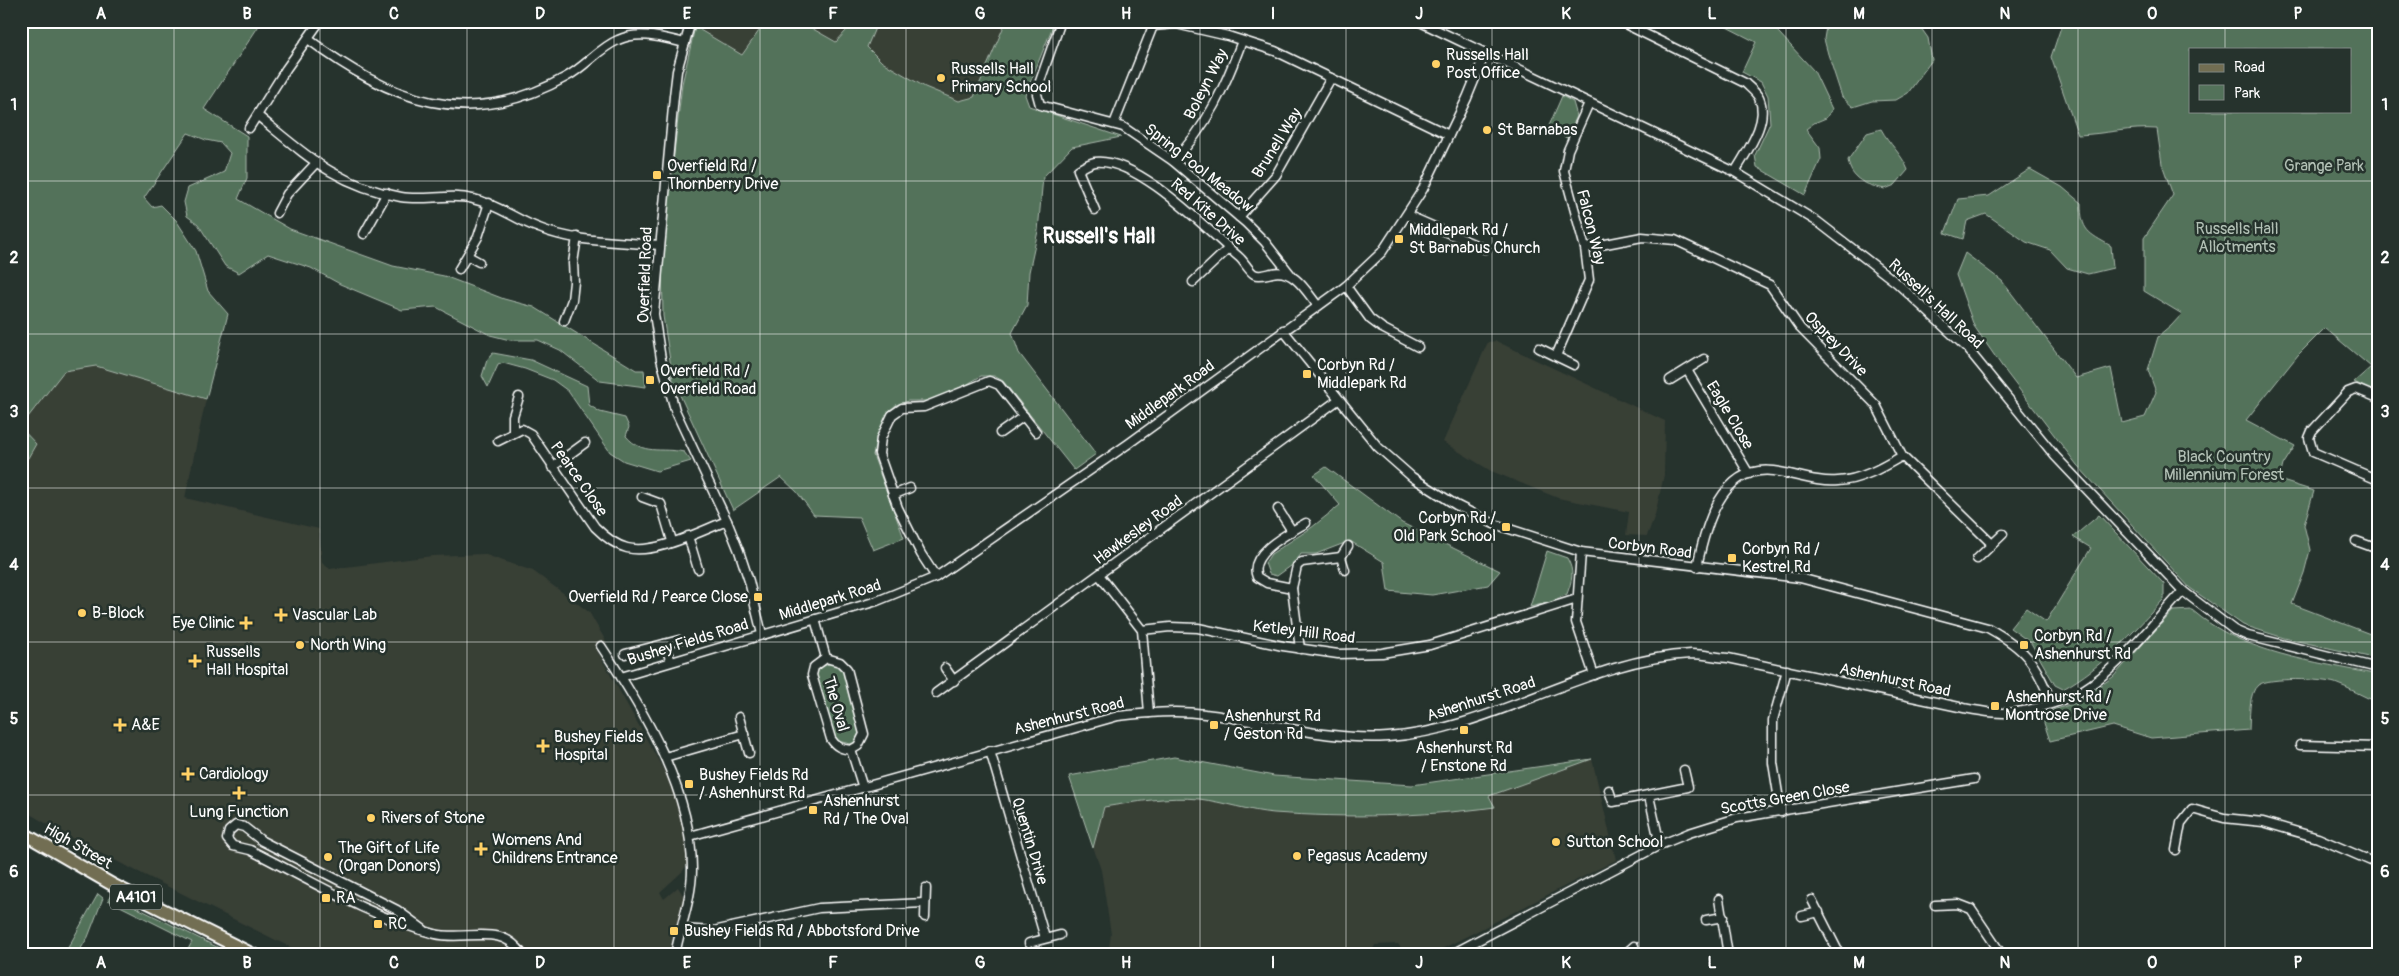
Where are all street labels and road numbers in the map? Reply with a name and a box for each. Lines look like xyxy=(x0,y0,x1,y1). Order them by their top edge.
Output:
street label: Boleyn Way xyxy=(1180,45,1232,123)
street label: Brunell Way xyxy=(1248,104,1306,182)
street label: Spring Pool Meadow xyxy=(1141,119,1258,217)
street label: Red Kite Drive xyxy=(1166,174,1250,250)
street label: Falcon Way xyxy=(1572,187,1610,267)
street label: Overfield Road xyxy=(633,226,657,324)
street label: Russell's Hall Road xyxy=(1884,255,1988,353)
street label: Osprey Drive xyxy=(1800,307,1872,381)
street label: Middlepark Road xyxy=(1121,356,1219,434)
street label: Eagle Close xyxy=(1702,377,1758,453)
street label: Pearce Close xyxy=(546,438,612,520)
street label: Hawkesley Road xyxy=(1090,491,1186,569)
street label: Corbyn Road xyxy=(1607,533,1693,563)
street label: Middlepark Road xyxy=(777,575,883,625)
street label: Bushey Fields Road xyxy=(625,614,751,670)
street label: Ketley Hill Road xyxy=(1252,616,1356,648)
street label: Ashenhurst Road xyxy=(1838,658,1952,702)
street label: Ashenhurst Road xyxy=(1424,672,1538,726)
street label: The Oval xyxy=(819,674,853,734)
street label: Ashenhurst Road xyxy=(1012,693,1126,739)
street label: Scotts Green Close xyxy=(1719,777,1851,819)
street label: Quentin Drive xyxy=(1007,795,1053,887)
street label: High Street xyxy=(40,818,116,874)
road number: A4101 xyxy=(110,884,162,910)

